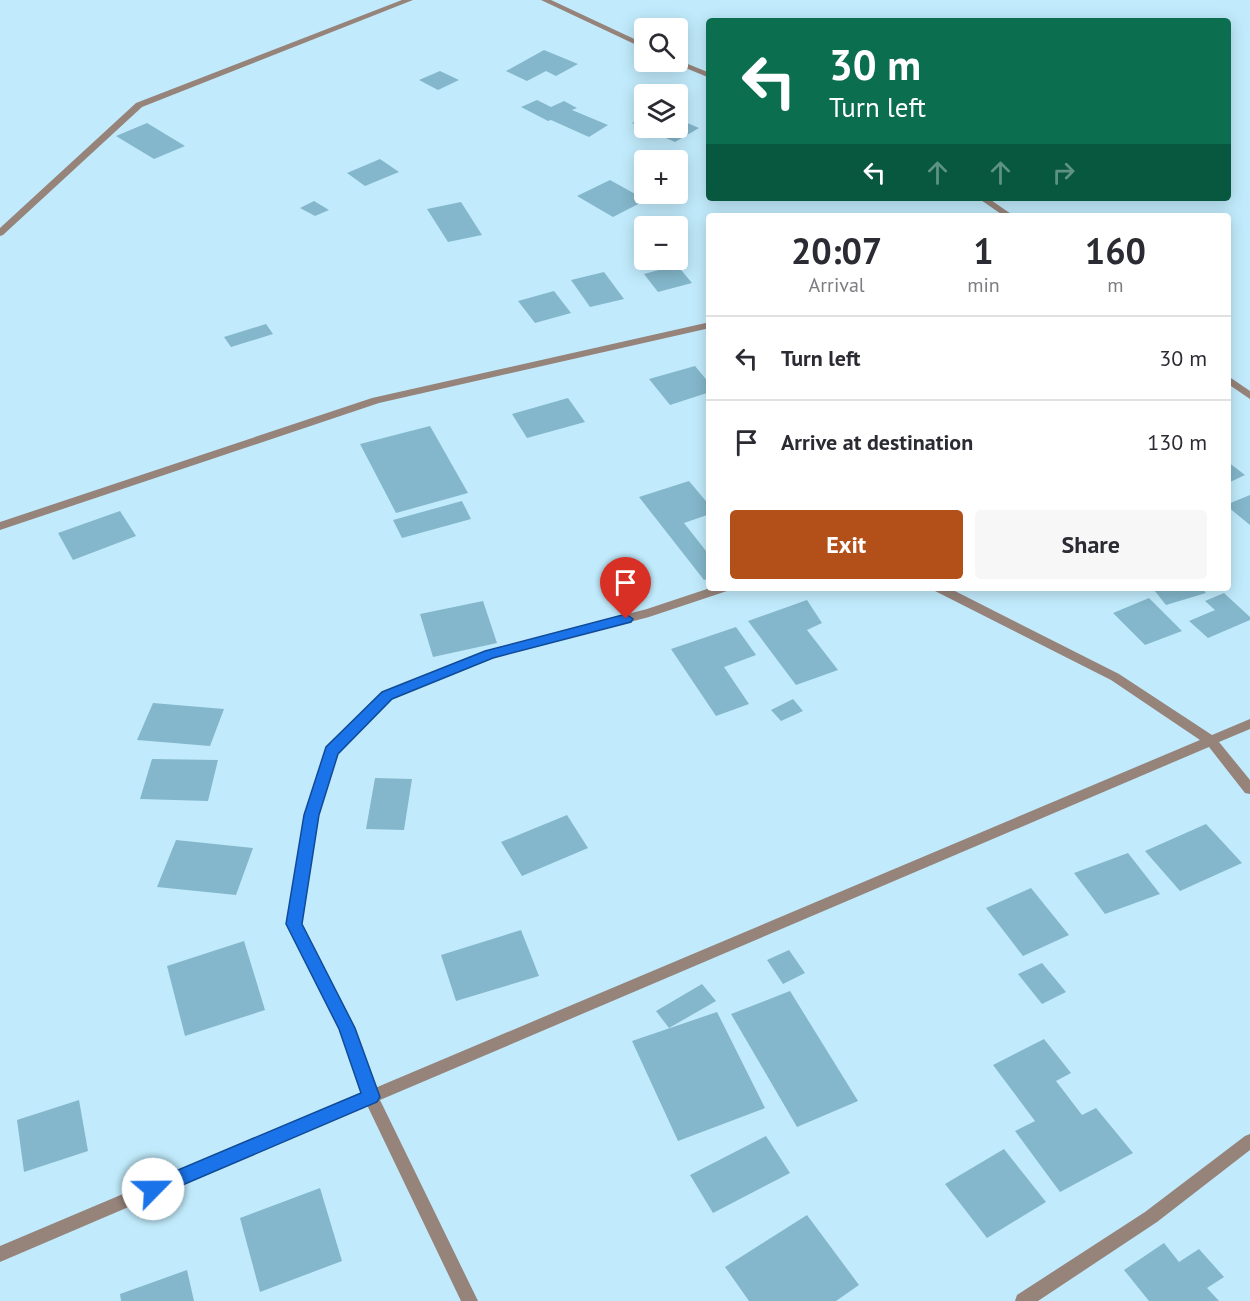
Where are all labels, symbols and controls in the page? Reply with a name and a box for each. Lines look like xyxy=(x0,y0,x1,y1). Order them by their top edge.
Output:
map controls xyxy=(634,18,688,270)
button: search xyxy=(634,18,688,72)
text: 30 m xyxy=(829,37,921,92)
icon: left xyxy=(730,42,808,120)
button: layers xyxy=(634,84,688,138)
text: Turn left xyxy=(829,90,926,124)
button: + xyxy=(634,150,688,204)
icon: left xyxy=(858,156,891,189)
icon: ahead xyxy=(921,156,954,189)
icon: ahead xyxy=(984,156,1017,189)
icon: right xyxy=(1047,156,1080,189)
button: − xyxy=(634,216,688,270)
text: 20:07 xyxy=(791,227,882,274)
text: 1 xyxy=(973,227,994,274)
text: 160 xyxy=(1085,227,1146,274)
text: Arrival xyxy=(809,272,865,298)
text: min xyxy=(967,272,1000,298)
text: m xyxy=(1107,272,1124,298)
icon: left xyxy=(730,342,763,375)
text: Turn left xyxy=(781,344,861,372)
text: 30 m xyxy=(1159,344,1207,372)
icon: arrive xyxy=(730,426,763,459)
text: Arrive at destination xyxy=(781,428,973,456)
text: 130 m xyxy=(1147,428,1207,456)
button: Exit xyxy=(730,510,963,579)
button: Share xyxy=(975,510,1207,579)
pin xyxy=(600,557,651,619)
icon: arrive xyxy=(609,566,642,599)
position arrow xyxy=(121,1157,185,1221)

